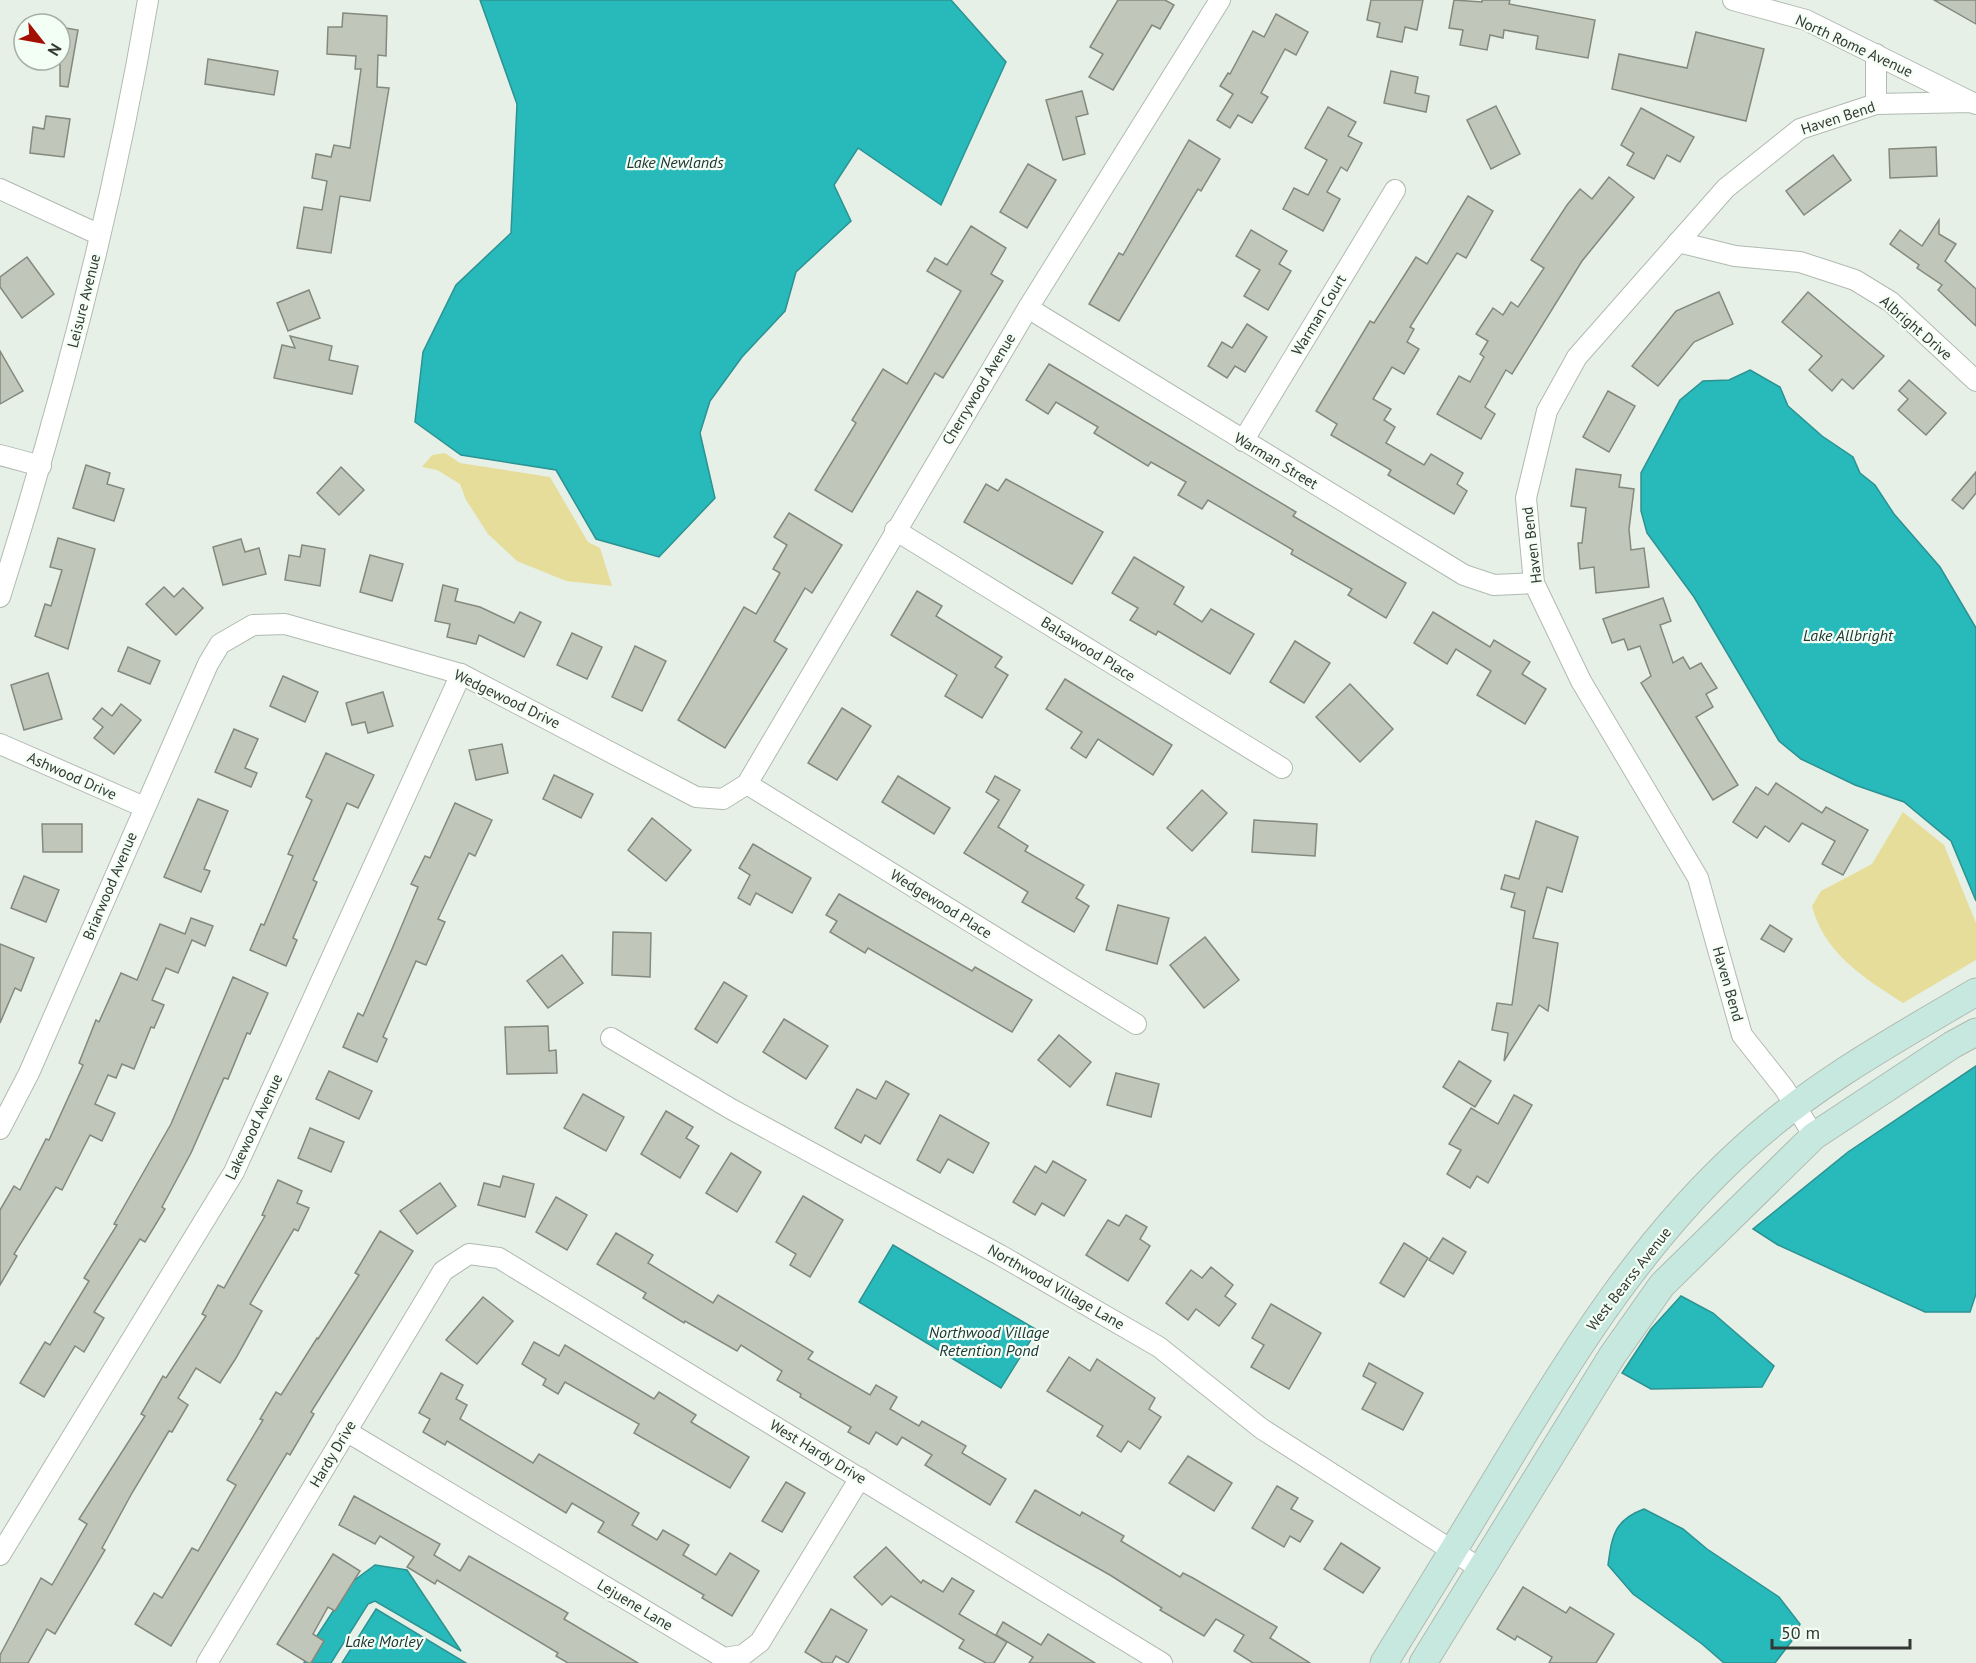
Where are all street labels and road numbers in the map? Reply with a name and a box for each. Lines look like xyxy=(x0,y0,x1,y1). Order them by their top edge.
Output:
street label: North Rome Avenue xyxy=(1792,10,1916,81)
street label: Haven Bend xyxy=(1798,97,1877,138)
street label: Leisure Avenue xyxy=(63,252,104,350)
street label: Warman Court xyxy=(1287,271,1350,359)
street label: Albright Drive xyxy=(1876,291,1956,364)
street label: Cherrywood Avenue xyxy=(938,329,1019,448)
street label: Warman Street xyxy=(1231,428,1322,493)
street label: Haven Bend xyxy=(1517,506,1546,584)
street label: Balsawood Place xyxy=(1038,612,1139,685)
street label: Wedgewood Drive xyxy=(451,665,563,732)
street label: Ashwood Drive xyxy=(25,747,120,804)
street label: Briarwood Avenue xyxy=(78,829,141,943)
street label: Wedgewood Place xyxy=(887,865,996,942)
street label: Haven Bend xyxy=(1709,944,1748,1024)
street label: Lakewood Avenue xyxy=(221,1071,286,1183)
street label: West Bearss Avenue xyxy=(1582,1223,1675,1334)
street label: Northwood Village Lane xyxy=(985,1240,1128,1333)
street label: West Hardy Drive xyxy=(766,1415,870,1488)
street label: Hardy Drive xyxy=(305,1417,360,1491)
street label: Lejuene Lane xyxy=(594,1575,676,1635)

